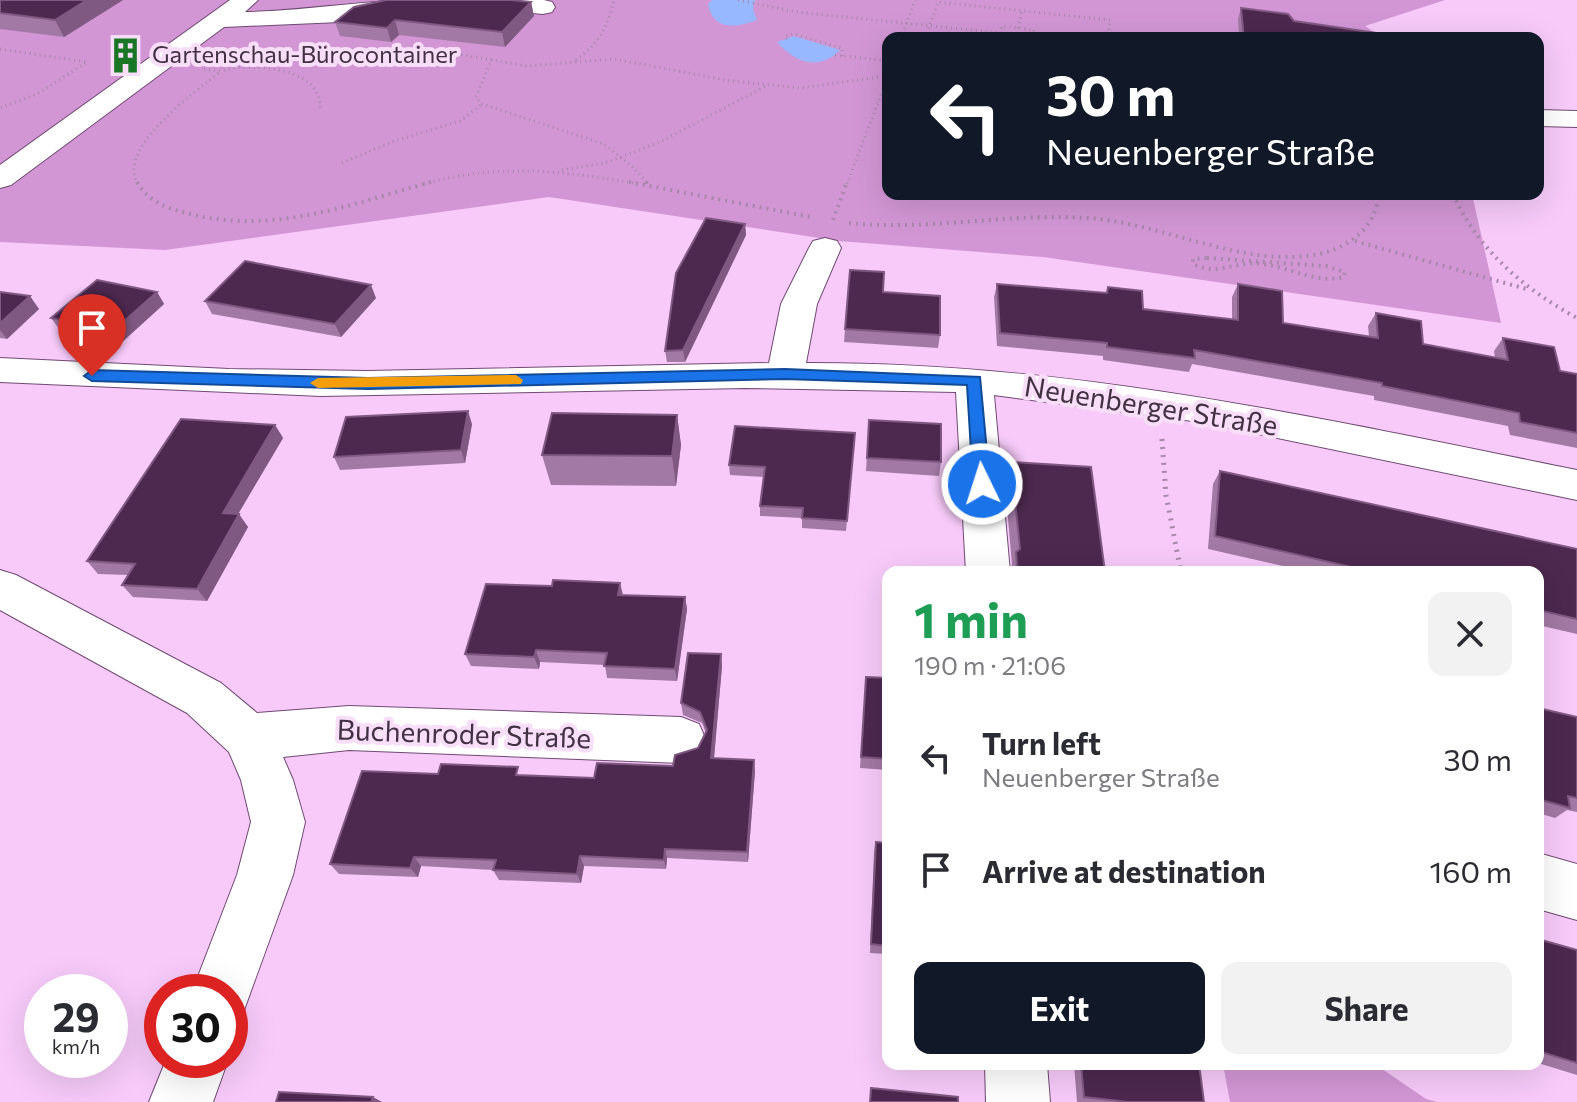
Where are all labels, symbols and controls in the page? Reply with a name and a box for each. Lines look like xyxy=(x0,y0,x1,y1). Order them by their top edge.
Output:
building icon: Gartenschau-Bürocontainer xyxy=(107,36,145,74)
place label: Gartenschau-Bürocontainer xyxy=(152,39,458,68)
text: 30 m xyxy=(1046,59,1175,128)
icon: left xyxy=(914,64,1018,168)
text: Neuenberger Straße xyxy=(1046,128,1375,172)
pin xyxy=(58,294,126,376)
icon: arrive xyxy=(70,306,114,350)
street label: Neuenberger Straße xyxy=(1022,368,1280,442)
position arrow xyxy=(940,442,1024,526)
text: 1 min xyxy=(914,589,1028,648)
button: close xyxy=(1428,592,1512,676)
text: 190 m · 21:06 xyxy=(914,649,1066,680)
street label: Buchenroder Straße xyxy=(336,712,592,754)
text: Turn left xyxy=(982,724,1101,761)
icon: left xyxy=(914,736,958,780)
text: 30 m xyxy=(1443,740,1512,777)
text: Neuenberger Straße xyxy=(982,761,1220,792)
icon: arrive xyxy=(914,848,958,892)
text: Arrive at destination xyxy=(982,852,1266,889)
text: 160 m xyxy=(1429,852,1512,889)
button: Exit xyxy=(914,962,1205,1054)
button: Share xyxy=(1221,962,1512,1054)
speed limit sign: 30 xyxy=(144,974,248,1078)
text: 29 xyxy=(52,991,100,1040)
text: km/h xyxy=(52,1034,100,1058)

